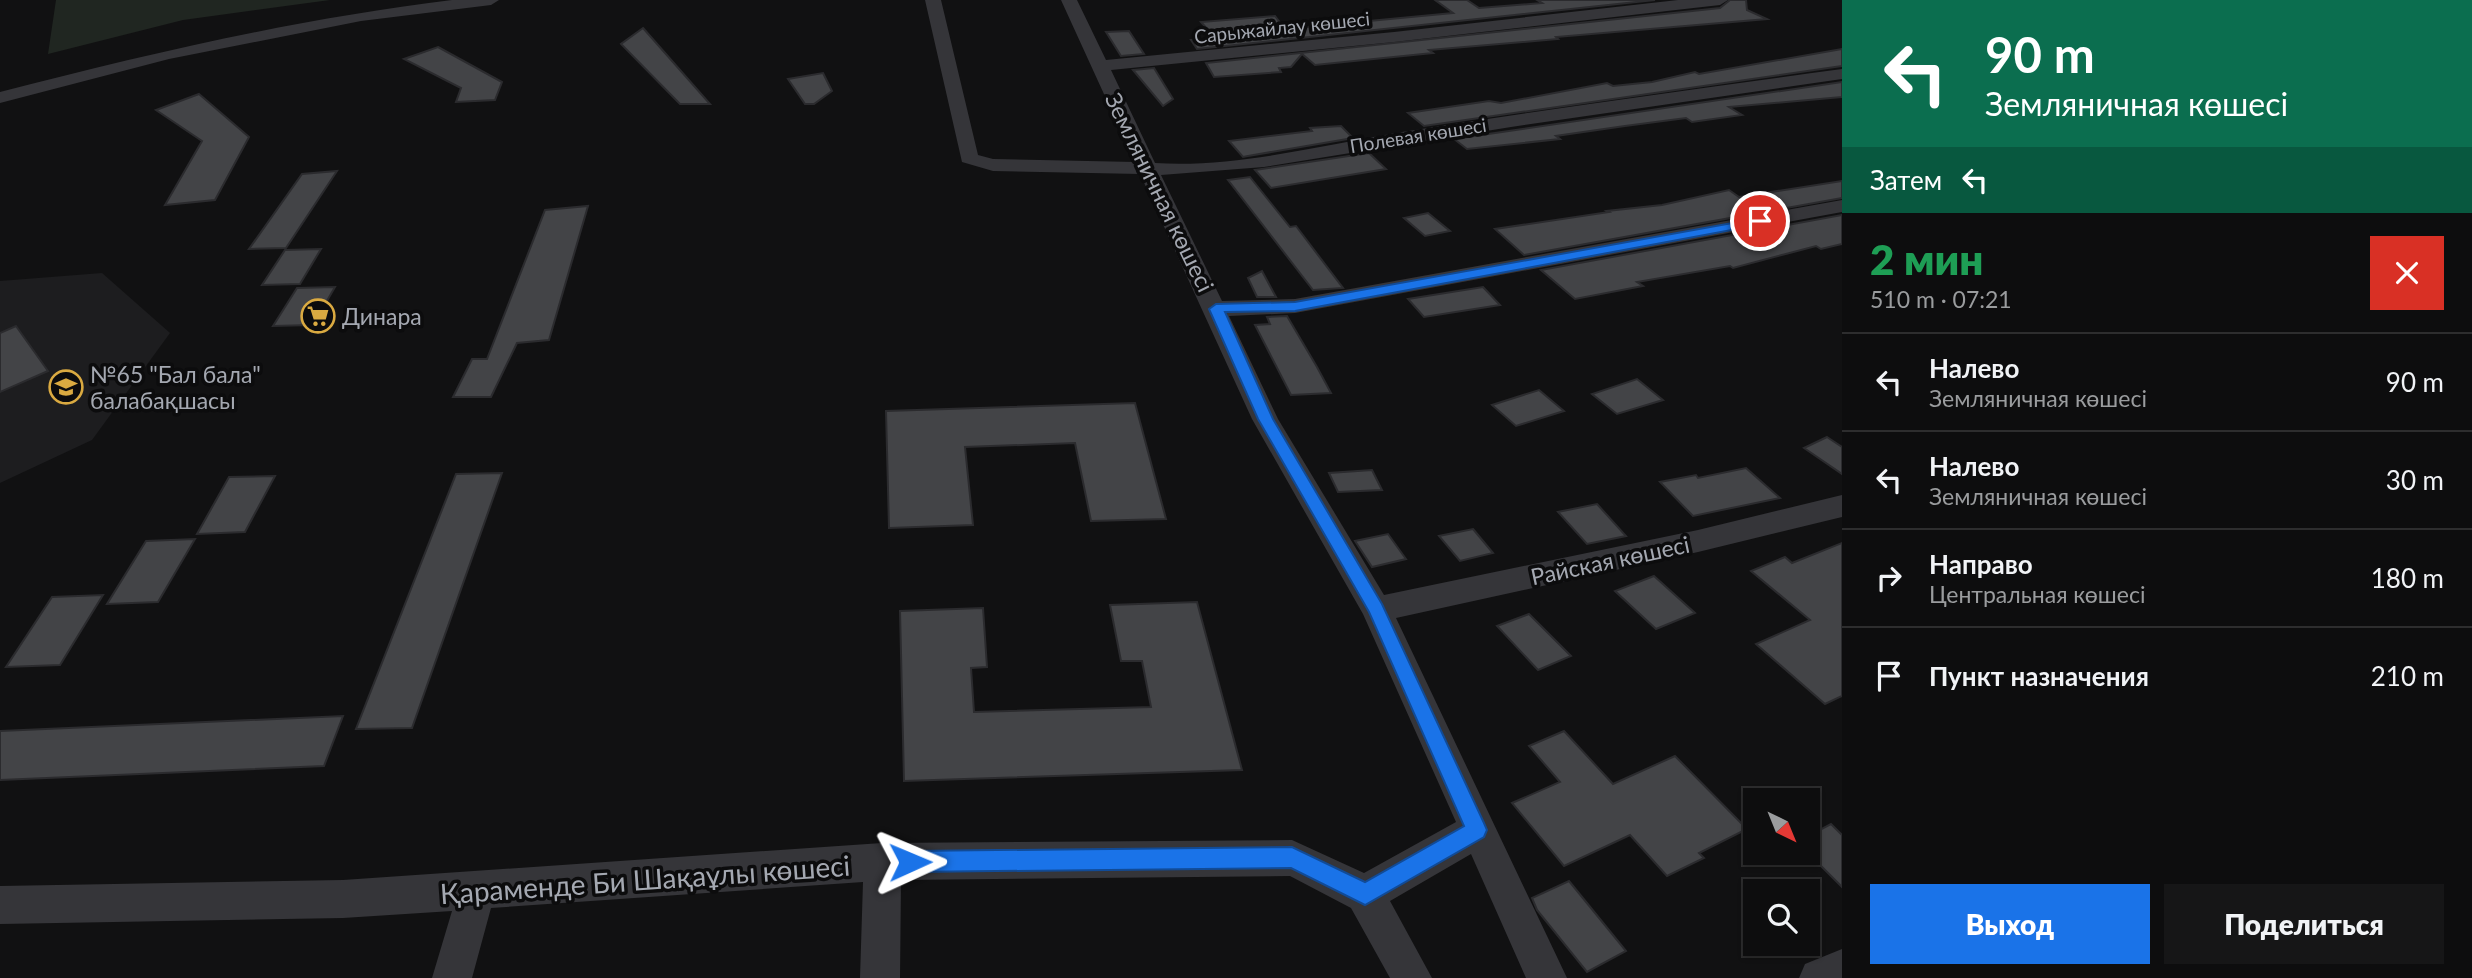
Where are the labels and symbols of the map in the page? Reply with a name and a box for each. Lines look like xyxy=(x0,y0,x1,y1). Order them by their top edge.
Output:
street label: Сарыжайлау көшесі xyxy=(1193,6,1371,48)
street label: Земляничная көшесі xyxy=(1100,88,1220,296)
street label: Полевая көшесі xyxy=(1348,113,1488,157)
pin xyxy=(1730,191,1790,251)
supermarket icon: Динара xyxy=(299,297,337,335)
place label: Динара xyxy=(342,302,422,330)
place label: №65 "Бал бала" балабақшасы xyxy=(90,360,261,414)
school or university icon: №65 "Бал бала" балабақшасы xyxy=(47,368,85,406)
street label: Райская көшесі xyxy=(1528,529,1692,591)
north arrow xyxy=(1743,788,1820,864)
position arrow xyxy=(873,825,947,899)
street label: Қараменде Би Шақаұлы көшесі xyxy=(439,848,851,910)

